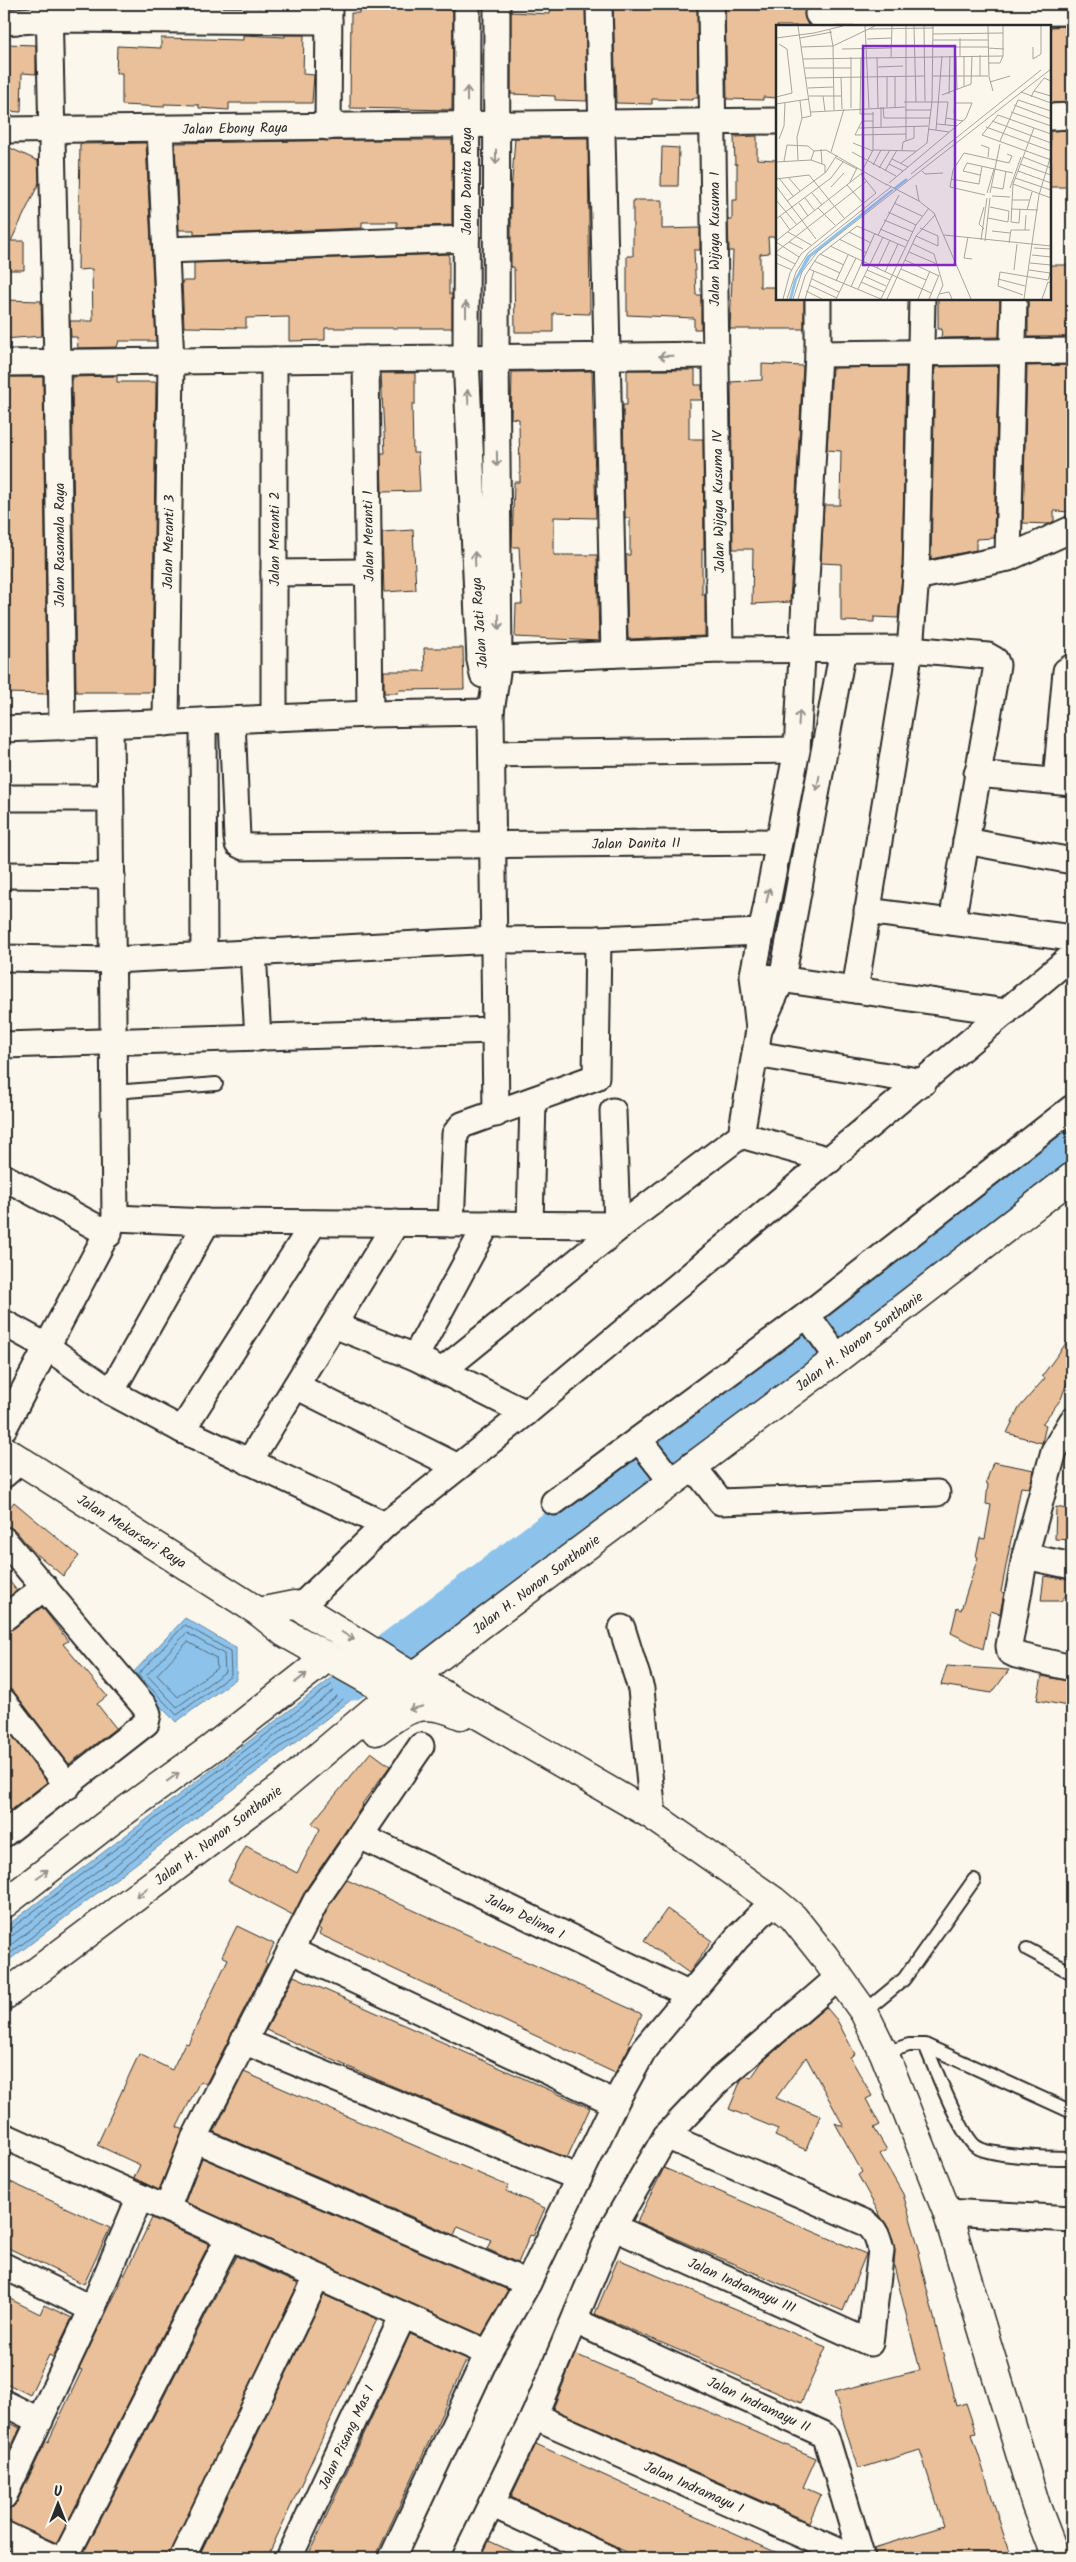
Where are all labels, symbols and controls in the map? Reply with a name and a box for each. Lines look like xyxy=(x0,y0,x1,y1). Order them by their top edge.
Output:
inset map xyxy=(776,25,1051,300)
one-way arrow xyxy=(462,87,472,103)
street label: Jalan Ebony Raya xyxy=(182,117,288,141)
street label: Jalan Danita Raya xyxy=(456,127,478,235)
one-way arrow xyxy=(491,149,501,165)
street label: Jalan Wijaya Kusuma I xyxy=(704,172,726,306)
one-way arrow xyxy=(461,302,471,318)
one-way arrow xyxy=(658,351,674,361)
one-way arrow xyxy=(463,389,472,405)
street label: Jalan Wijaya Kusuma IV xyxy=(707,429,731,573)
one-way arrow xyxy=(492,450,502,467)
street label: Jalan Rasamala Raya xyxy=(49,483,71,607)
street label: Jalan Meranti 1 xyxy=(357,490,381,582)
street label: Jalan Meranti 2 xyxy=(264,492,286,586)
street label: Jalan Meranti 3 xyxy=(157,495,181,589)
one-way arrow xyxy=(471,552,480,568)
street label: Jalan Jati Raya xyxy=(466,577,494,669)
one-way arrow xyxy=(494,613,504,629)
one-way arrow xyxy=(794,710,804,726)
one-way arrow xyxy=(813,775,823,791)
street label: Jalan Danita II xyxy=(591,832,681,856)
one-way arrow xyxy=(763,888,773,904)
street label: Jalan H. Nonon Sonthanie xyxy=(791,1286,929,1397)
street label: Jalan Mekarsari Raya xyxy=(73,1489,190,1574)
street label: Jalan H. Nonon Sonthanie xyxy=(468,1529,606,1640)
one-way arrow xyxy=(341,1632,355,1642)
one-way arrow xyxy=(295,1672,308,1683)
one-way arrow xyxy=(409,1704,425,1713)
one-way arrow xyxy=(166,1772,180,1782)
street label: Jalan H. Nonon Sonthanie xyxy=(150,1780,288,1891)
one-way arrow xyxy=(36,1869,49,1880)
one-way arrow xyxy=(135,1887,149,1897)
street label: Jalan Delima I xyxy=(481,1888,568,1946)
street label: Jalan Indramayu III xyxy=(684,2252,799,2320)
street label: Jalan Indramayu II xyxy=(703,2371,814,2438)
street label: Jalan Pisang Mas I xyxy=(313,2382,381,2493)
street label: Jalan Indramayu I xyxy=(640,2456,747,2520)
north arrow xyxy=(32,2480,82,2530)
text: U xyxy=(54,2481,63,2503)

